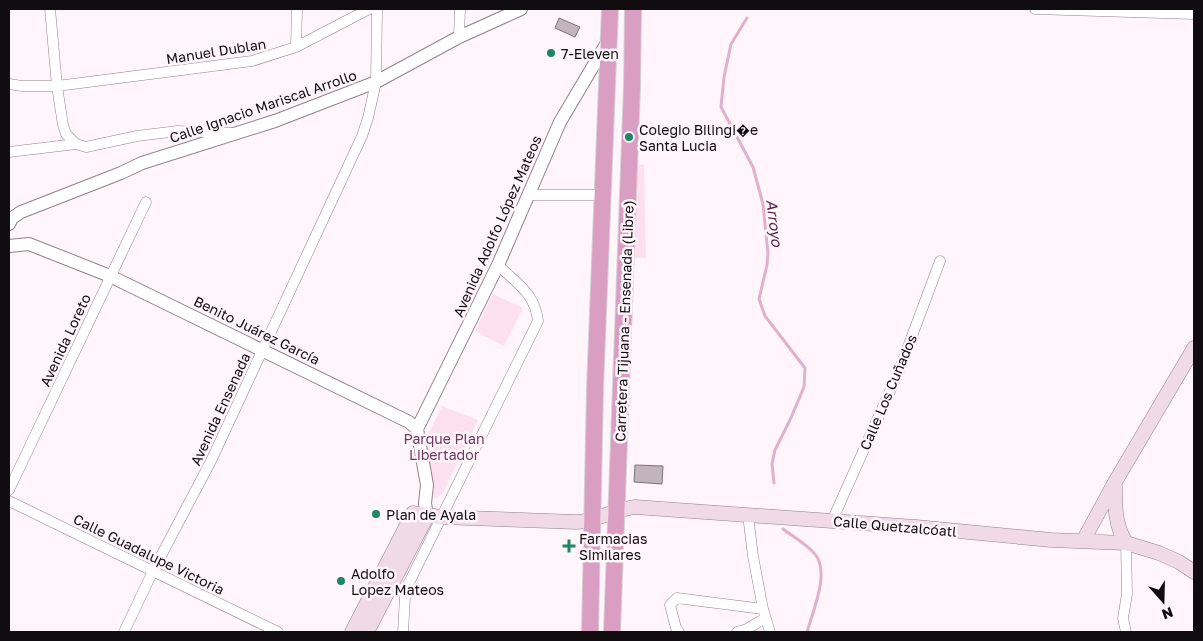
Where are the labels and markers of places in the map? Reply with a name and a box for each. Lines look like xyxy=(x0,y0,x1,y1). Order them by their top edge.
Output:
place label: 7-Eleven xyxy=(561,45,619,62)
marker: 7-Eleven xyxy=(545,47,557,59)
place label: Colegio Bilingi�e Santa Lucia xyxy=(639,121,758,154)
marker: Colegio Bilingi�e Santa Lucia xyxy=(623,131,635,143)
place label: Plan de Ayala xyxy=(386,506,476,523)
marker: Plan de Ayala xyxy=(370,508,382,520)
place label: Farmacias Similares xyxy=(579,530,647,563)
marker: Farmacias Similares xyxy=(563,540,575,552)
place label: Adolfo Lopez Mateos xyxy=(351,565,444,598)
marker: Adolfo Lopez Mateos xyxy=(335,575,347,587)

